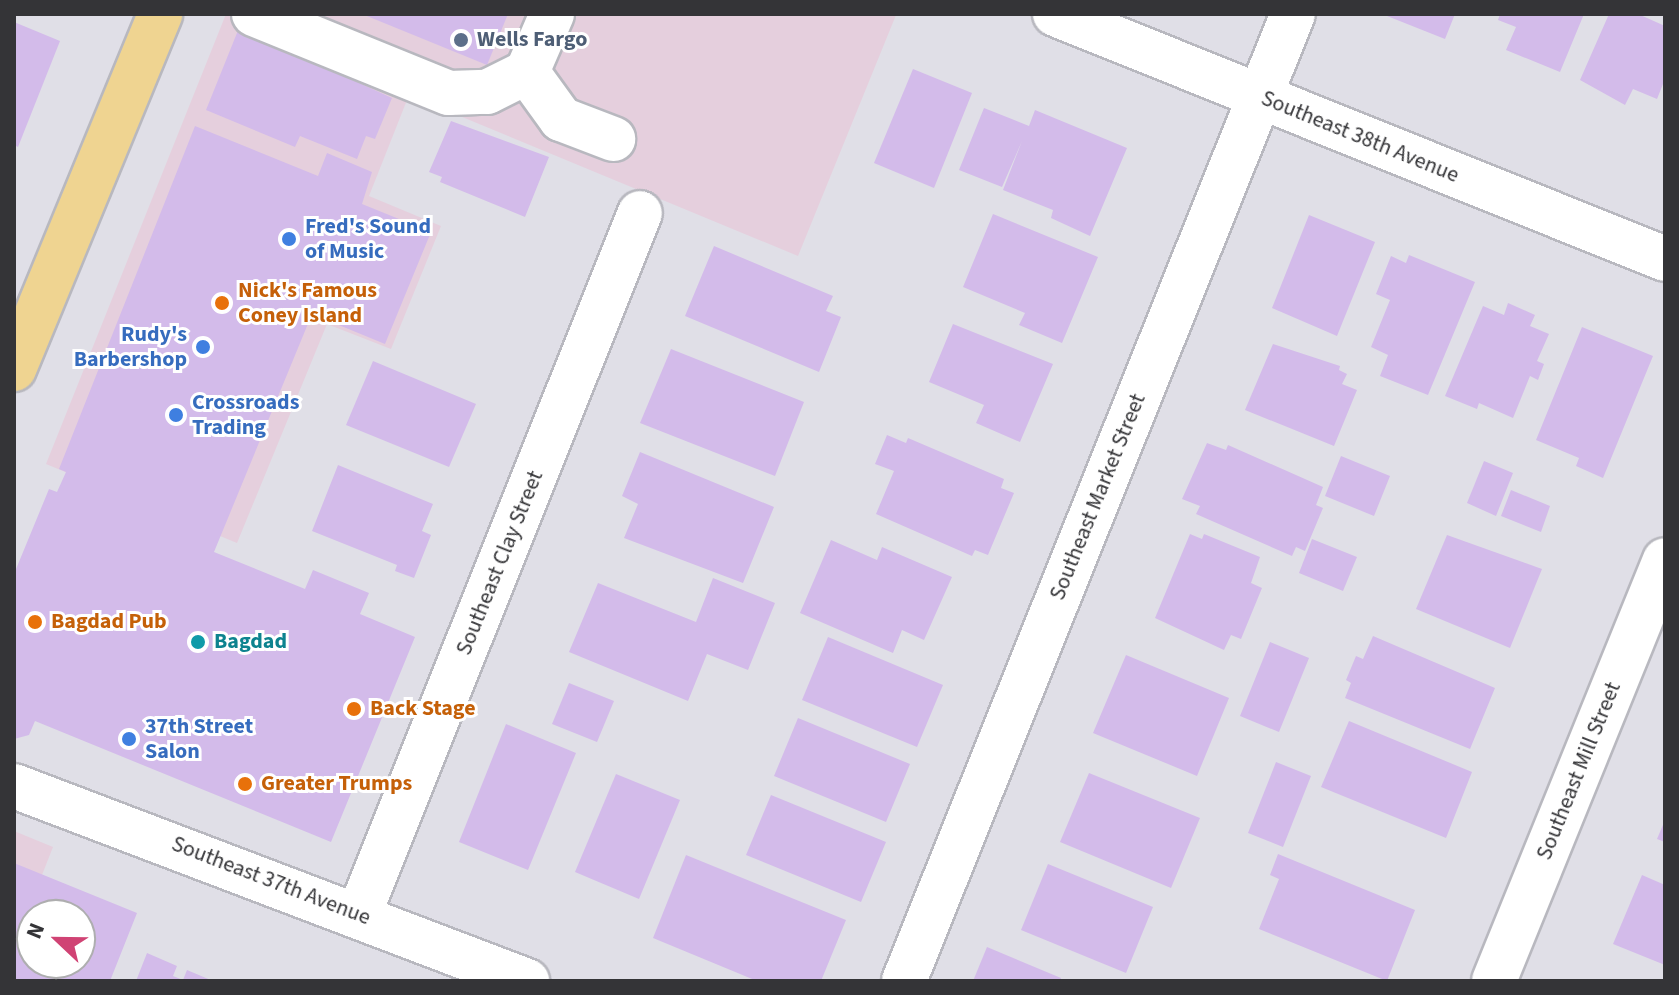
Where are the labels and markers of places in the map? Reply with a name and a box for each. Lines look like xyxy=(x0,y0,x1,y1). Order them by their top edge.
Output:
place label: Wells Fargo xyxy=(477,27,587,53)
marker: Wells Fargo xyxy=(452,31,470,49)
place label: Fred's Sound of Music xyxy=(305,213,431,264)
marker: Fred's Sound of Music xyxy=(280,230,298,248)
place label: Nick's Famous Coney Island xyxy=(238,277,377,328)
marker: Nick's Famous Coney Island xyxy=(213,294,231,312)
place label: Rudy's Barbershop xyxy=(74,321,187,372)
marker: Rudy's Barbershop xyxy=(194,338,212,356)
place label: Crossroads Trading xyxy=(192,389,299,440)
marker: Crossroads Trading xyxy=(167,406,185,424)
place label: Bagdad Pub xyxy=(51,609,167,635)
marker: Bagdad Pub xyxy=(26,613,44,631)
place label: Bagdad xyxy=(214,629,287,655)
marker: Bagdad xyxy=(189,633,207,651)
place label: Back Stage xyxy=(370,696,476,722)
marker: Back Stage xyxy=(345,700,363,718)
place label: 37th Street Salon xyxy=(145,713,253,764)
marker: 37th Street Salon xyxy=(120,730,138,748)
place label: Greater Trumps xyxy=(261,771,412,797)
marker: Greater Trumps xyxy=(236,775,254,793)

